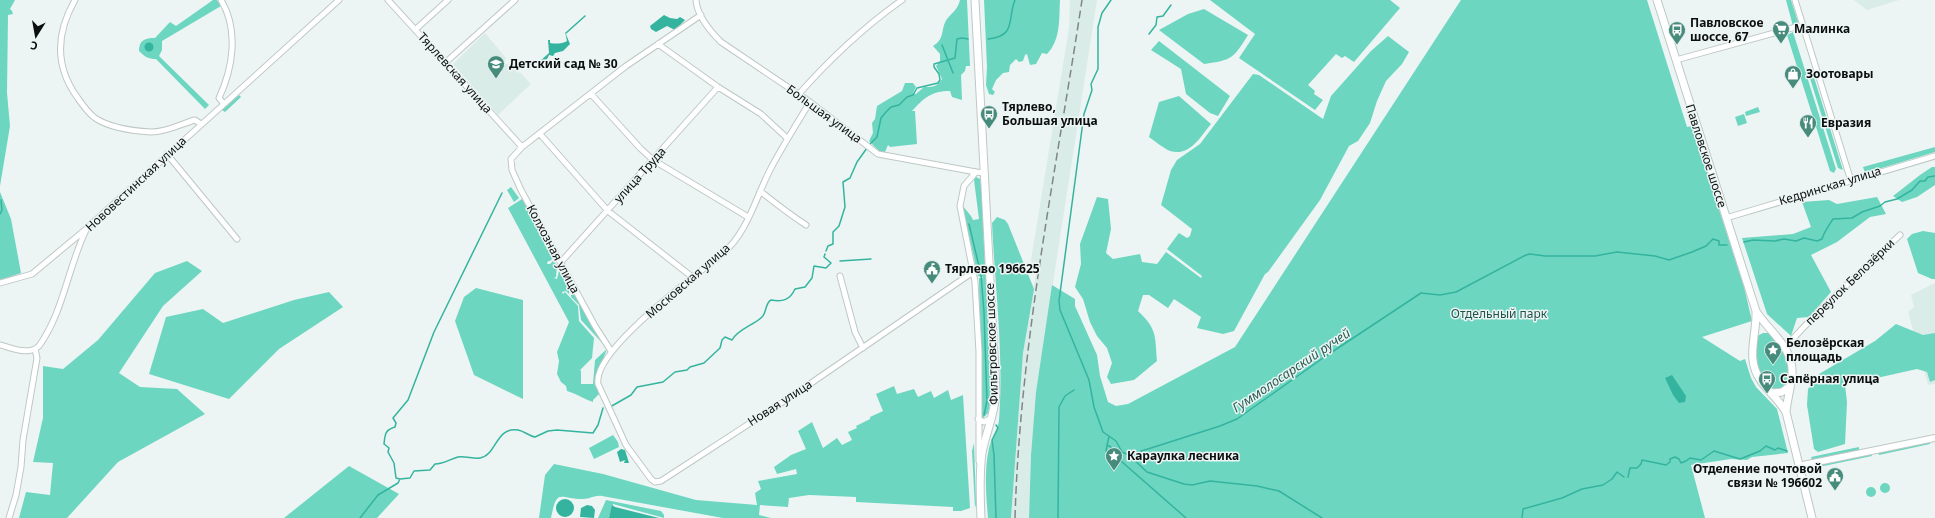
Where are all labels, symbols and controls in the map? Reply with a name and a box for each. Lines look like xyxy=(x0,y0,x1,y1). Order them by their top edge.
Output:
place label: Павловское шоссе, 67 xyxy=(1690,14,1763,45)
north arrow xyxy=(16,16,56,56)
supermarket icon: Малинка xyxy=(1771,19,1791,44)
bus stop icon: Павловское шоссе, 67 xyxy=(1667,20,1687,45)
place label: Малинка xyxy=(1794,20,1850,37)
street label: Тярлевская улица xyxy=(414,28,496,117)
text: С xyxy=(29,38,39,54)
school or university icon: Детский сад № 30 xyxy=(486,54,506,79)
place label: Детский сад № 30 xyxy=(509,55,618,72)
shop icon: Зоотовары xyxy=(1783,64,1803,89)
place label: Зоотовары xyxy=(1806,65,1873,82)
street label: Большая улица xyxy=(783,80,866,147)
place label: Тярлево, Большая улица xyxy=(1002,98,1098,129)
street label: Павловское шоссе xyxy=(1682,102,1731,210)
bus stop icon: Тярлево, Большая улица xyxy=(979,104,999,129)
restaurant icon: Евразия xyxy=(1798,113,1818,138)
place label: Евразия xyxy=(1821,114,1871,131)
street label: Нововестинская улица xyxy=(81,132,190,235)
street label: улица Труда xyxy=(610,143,669,206)
street label: Кедринская улица xyxy=(1777,162,1883,209)
street label: Колхозная улица xyxy=(523,201,584,296)
street label: переулок Белозёрки xyxy=(1801,234,1898,329)
street label: Московская улица xyxy=(642,239,734,322)
public building icon: Тярлево 196625 xyxy=(922,259,942,284)
place label: Тярлево 196625 xyxy=(945,260,1040,277)
street label: Фильтровское шоссе xyxy=(981,282,1002,405)
park label: Отдельный парк xyxy=(1451,305,1548,322)
water label: Гуммолосарский ручей xyxy=(1228,323,1354,416)
place label: Белозёрская площадь xyxy=(1786,334,1864,365)
place icon: Белозёрская площадь xyxy=(1763,340,1783,365)
bus stop icon: Сапёрная улица xyxy=(1757,369,1777,394)
place label: Сапёрная улица xyxy=(1780,370,1880,387)
street label: Новая улица xyxy=(744,375,815,430)
place icon: Караулка лесника xyxy=(1104,446,1124,471)
place label: Караулка лесника xyxy=(1127,447,1239,464)
place label: Отделение почтовой связи № 196602 xyxy=(1693,460,1822,491)
public building icon: Отделение почтовой связи № 196602 xyxy=(1825,466,1845,491)

